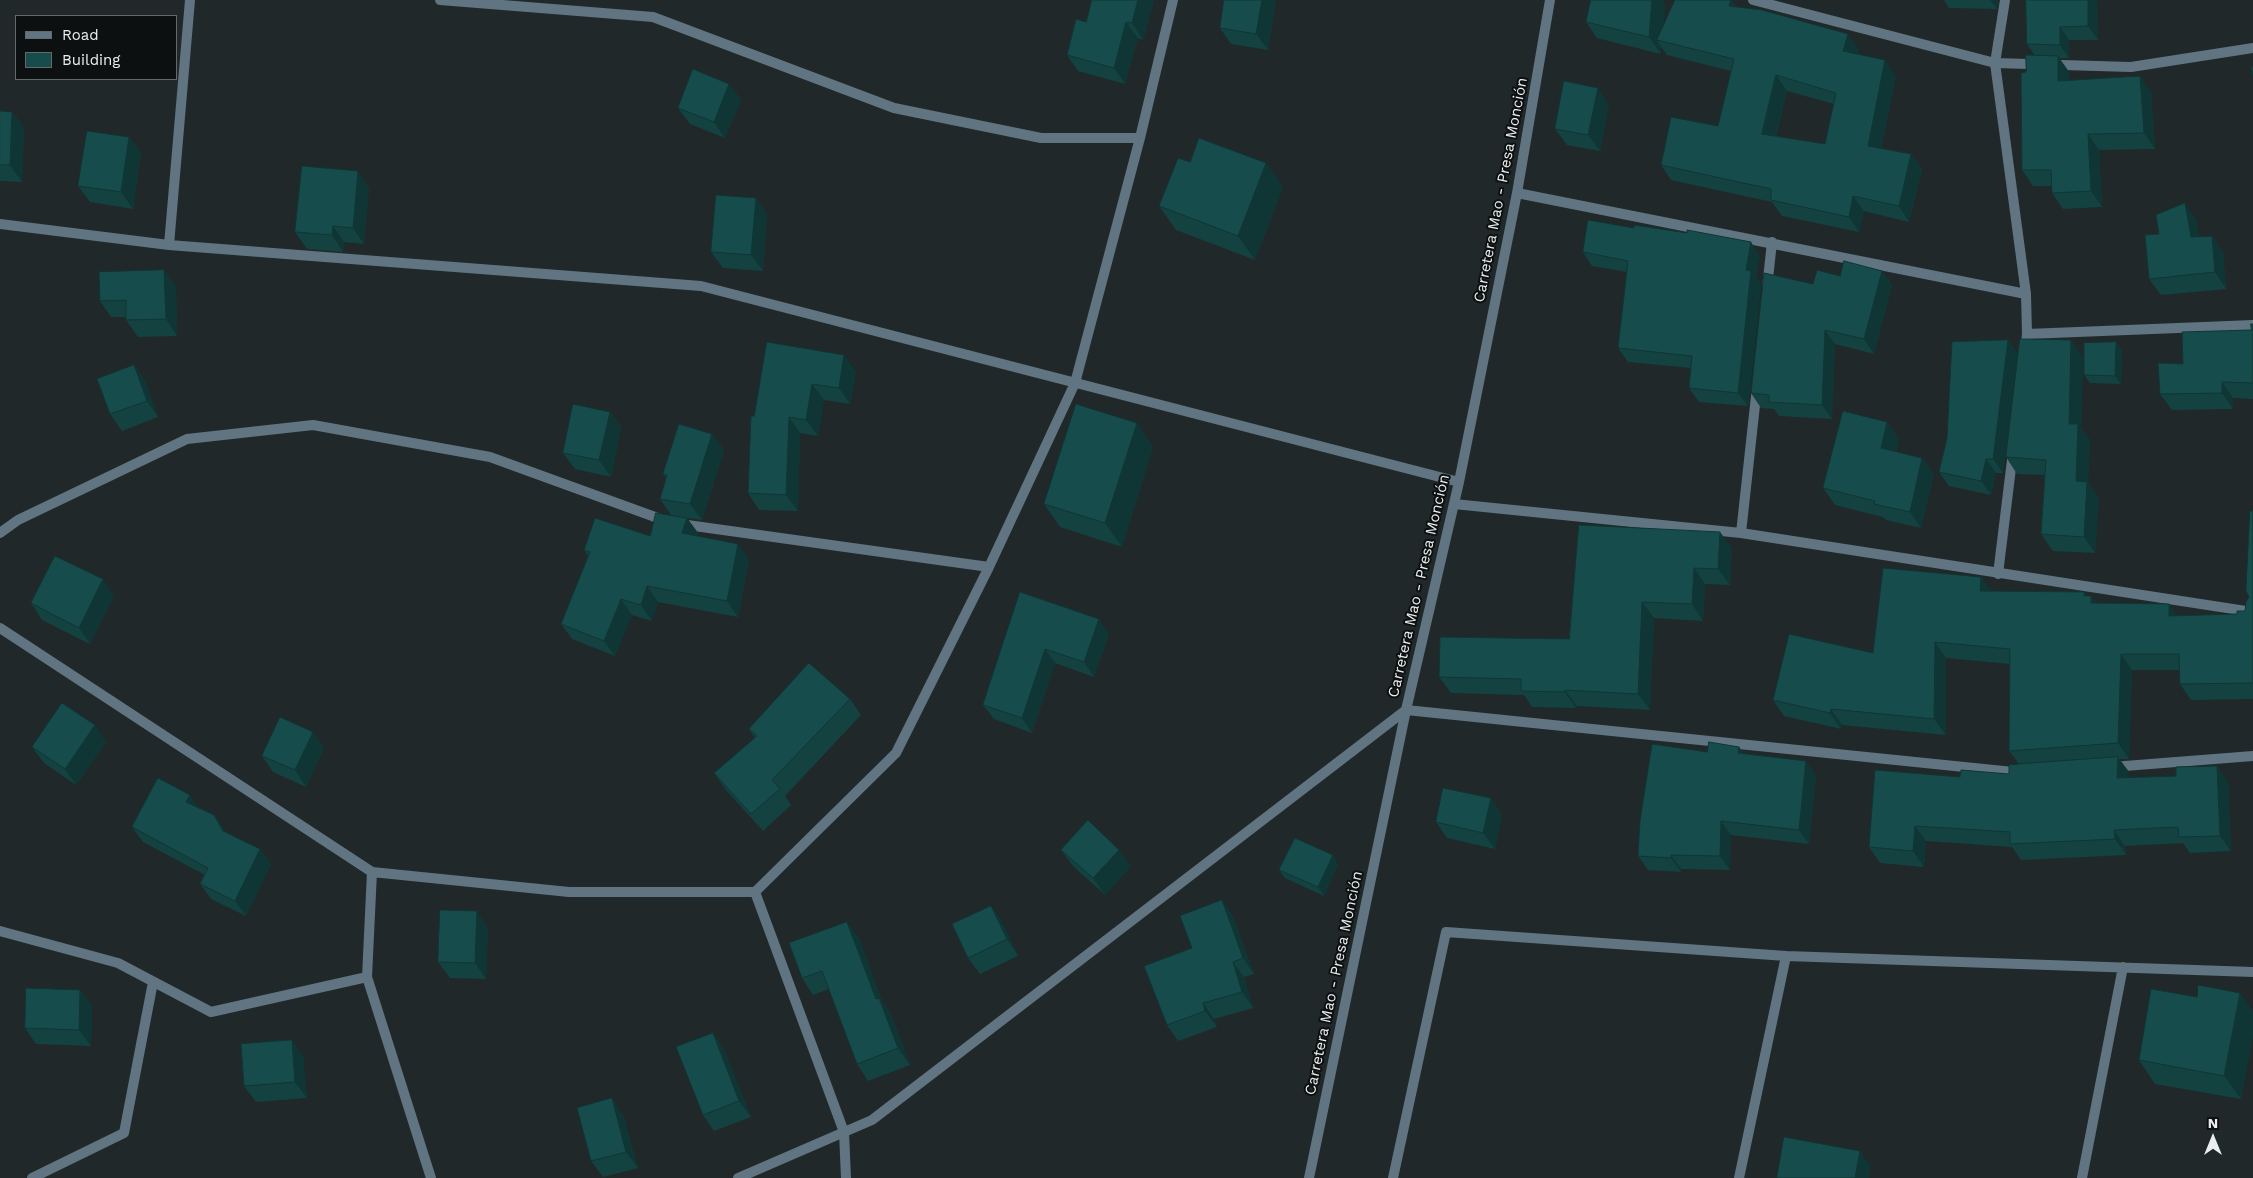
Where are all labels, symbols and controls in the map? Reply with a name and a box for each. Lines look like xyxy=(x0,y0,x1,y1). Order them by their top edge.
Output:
legend xyxy=(15,15,178,80)
text: Road xyxy=(62,26,99,44)
text: Building xyxy=(62,51,120,69)
street label: Carretera Mao - Presa Monción xyxy=(1470,76,1532,304)
street label: Carretera Mao - Presa Monción xyxy=(1385,473,1453,699)
street label: Carretera Mao - Presa Monción xyxy=(1301,869,1367,1097)
north arrow xyxy=(2188,1113,2238,1163)
text: N xyxy=(2208,1115,2218,1131)

